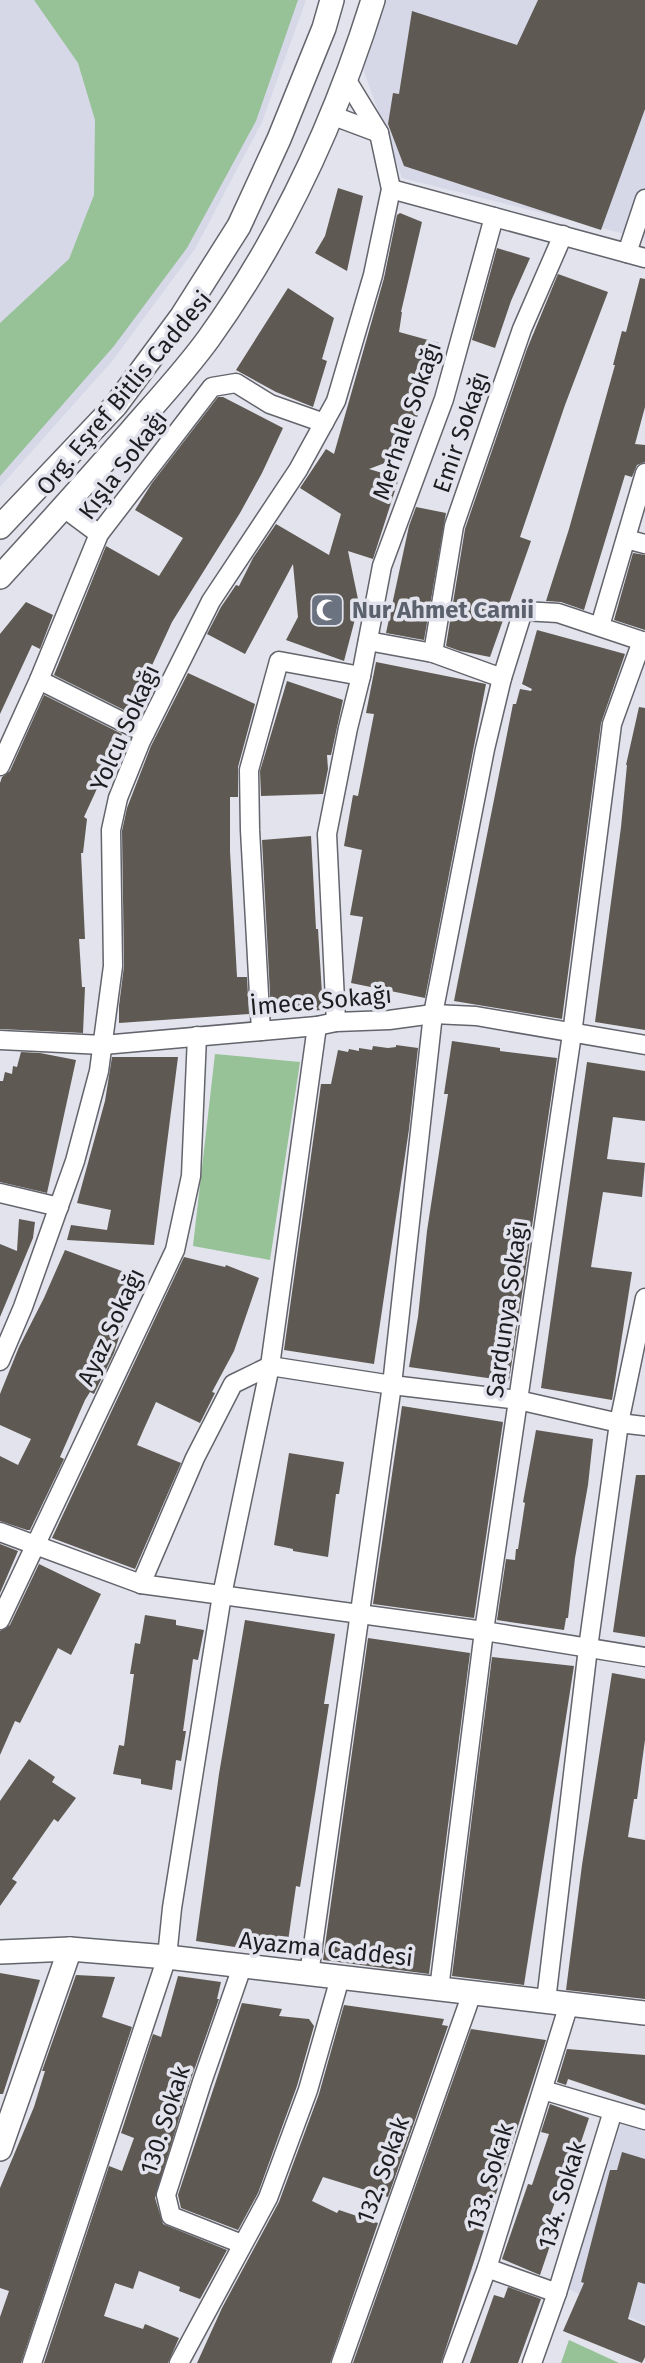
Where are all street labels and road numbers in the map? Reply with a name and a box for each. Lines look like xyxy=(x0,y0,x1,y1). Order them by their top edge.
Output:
street label: Org. Eşref Bitlis Caddesi xyxy=(31,285,217,501)
street label: Merhale Sokağı xyxy=(367,338,447,504)
street label: Emir Sokağı xyxy=(427,368,495,496)
street label: Kışla Sokağı xyxy=(73,405,173,525)
street label: Yolcu Sokağı xyxy=(85,660,165,796)
street label: İmece Sokağı xyxy=(249,981,393,1021)
street label: Sardunya Sokağı xyxy=(481,1219,533,1399)
street label: Ayaz Sokağı xyxy=(72,1264,150,1390)
street label: Ayazma Caddesi xyxy=(238,1926,414,1972)
street label: 130. Sokak xyxy=(134,2062,196,2178)
street label: 132. Sokak xyxy=(351,2113,415,2227)
street label: 133. Sokak xyxy=(460,2119,520,2234)
street label: 134. Sokak xyxy=(532,2137,592,2252)

